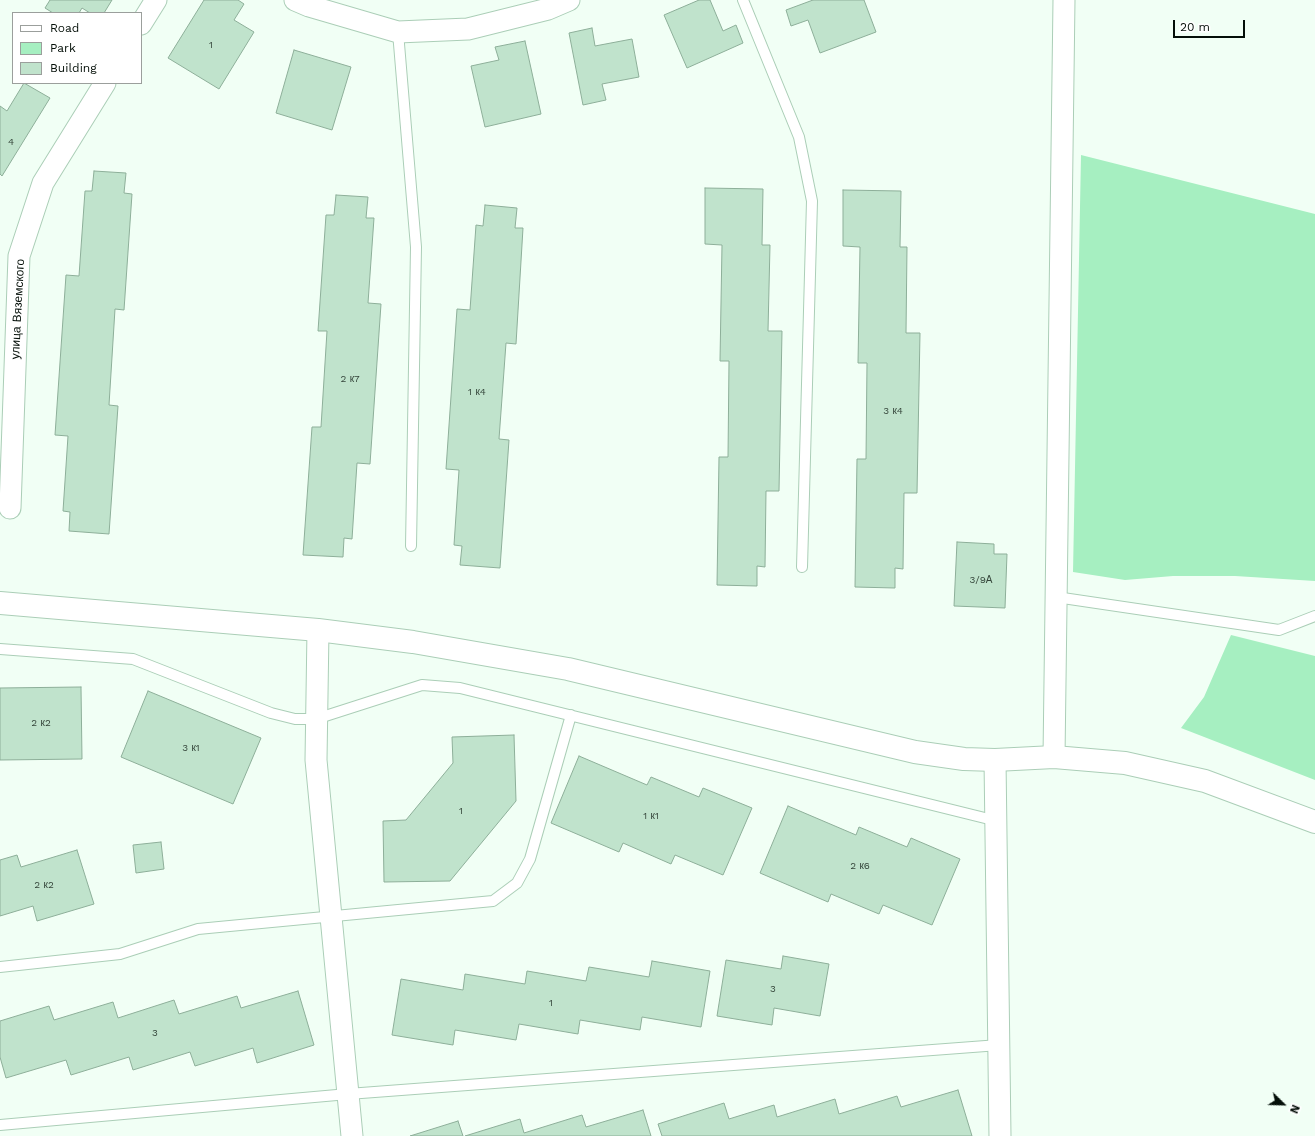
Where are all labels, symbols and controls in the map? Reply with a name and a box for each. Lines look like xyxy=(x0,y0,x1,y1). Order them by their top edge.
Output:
legend xyxy=(12,12,142,84)
scale bar xyxy=(1175,12,1247,38)
text: 20 m xyxy=(1180,20,1210,34)
text: Road xyxy=(50,21,79,35)
house number: 1 xyxy=(209,39,213,51)
text: Park xyxy=(50,41,76,55)
text: Building xyxy=(50,61,97,75)
house number: 4 xyxy=(8,136,14,148)
street label: улица Вяземского xyxy=(8,258,28,360)
house number: 2 к7 xyxy=(340,373,360,385)
house number: 1 к4 xyxy=(468,386,486,398)
house number: 3 к4 xyxy=(883,405,903,417)
house number: 3/9А xyxy=(969,574,993,586)
house number: 2 к2 xyxy=(31,717,51,729)
house number: 3 к1 xyxy=(182,742,200,754)
house number: 1 xyxy=(459,805,463,817)
house number: 1 к1 xyxy=(643,810,659,822)
house number: 2 к6 xyxy=(850,860,870,872)
house number: 2 к2 xyxy=(34,879,54,891)
house number: 3 xyxy=(770,983,776,995)
house number: 1 xyxy=(549,997,553,1009)
house number: 3 xyxy=(152,1027,158,1039)
north arrow xyxy=(1263,1084,1303,1124)
text: N xyxy=(1287,1103,1302,1115)

